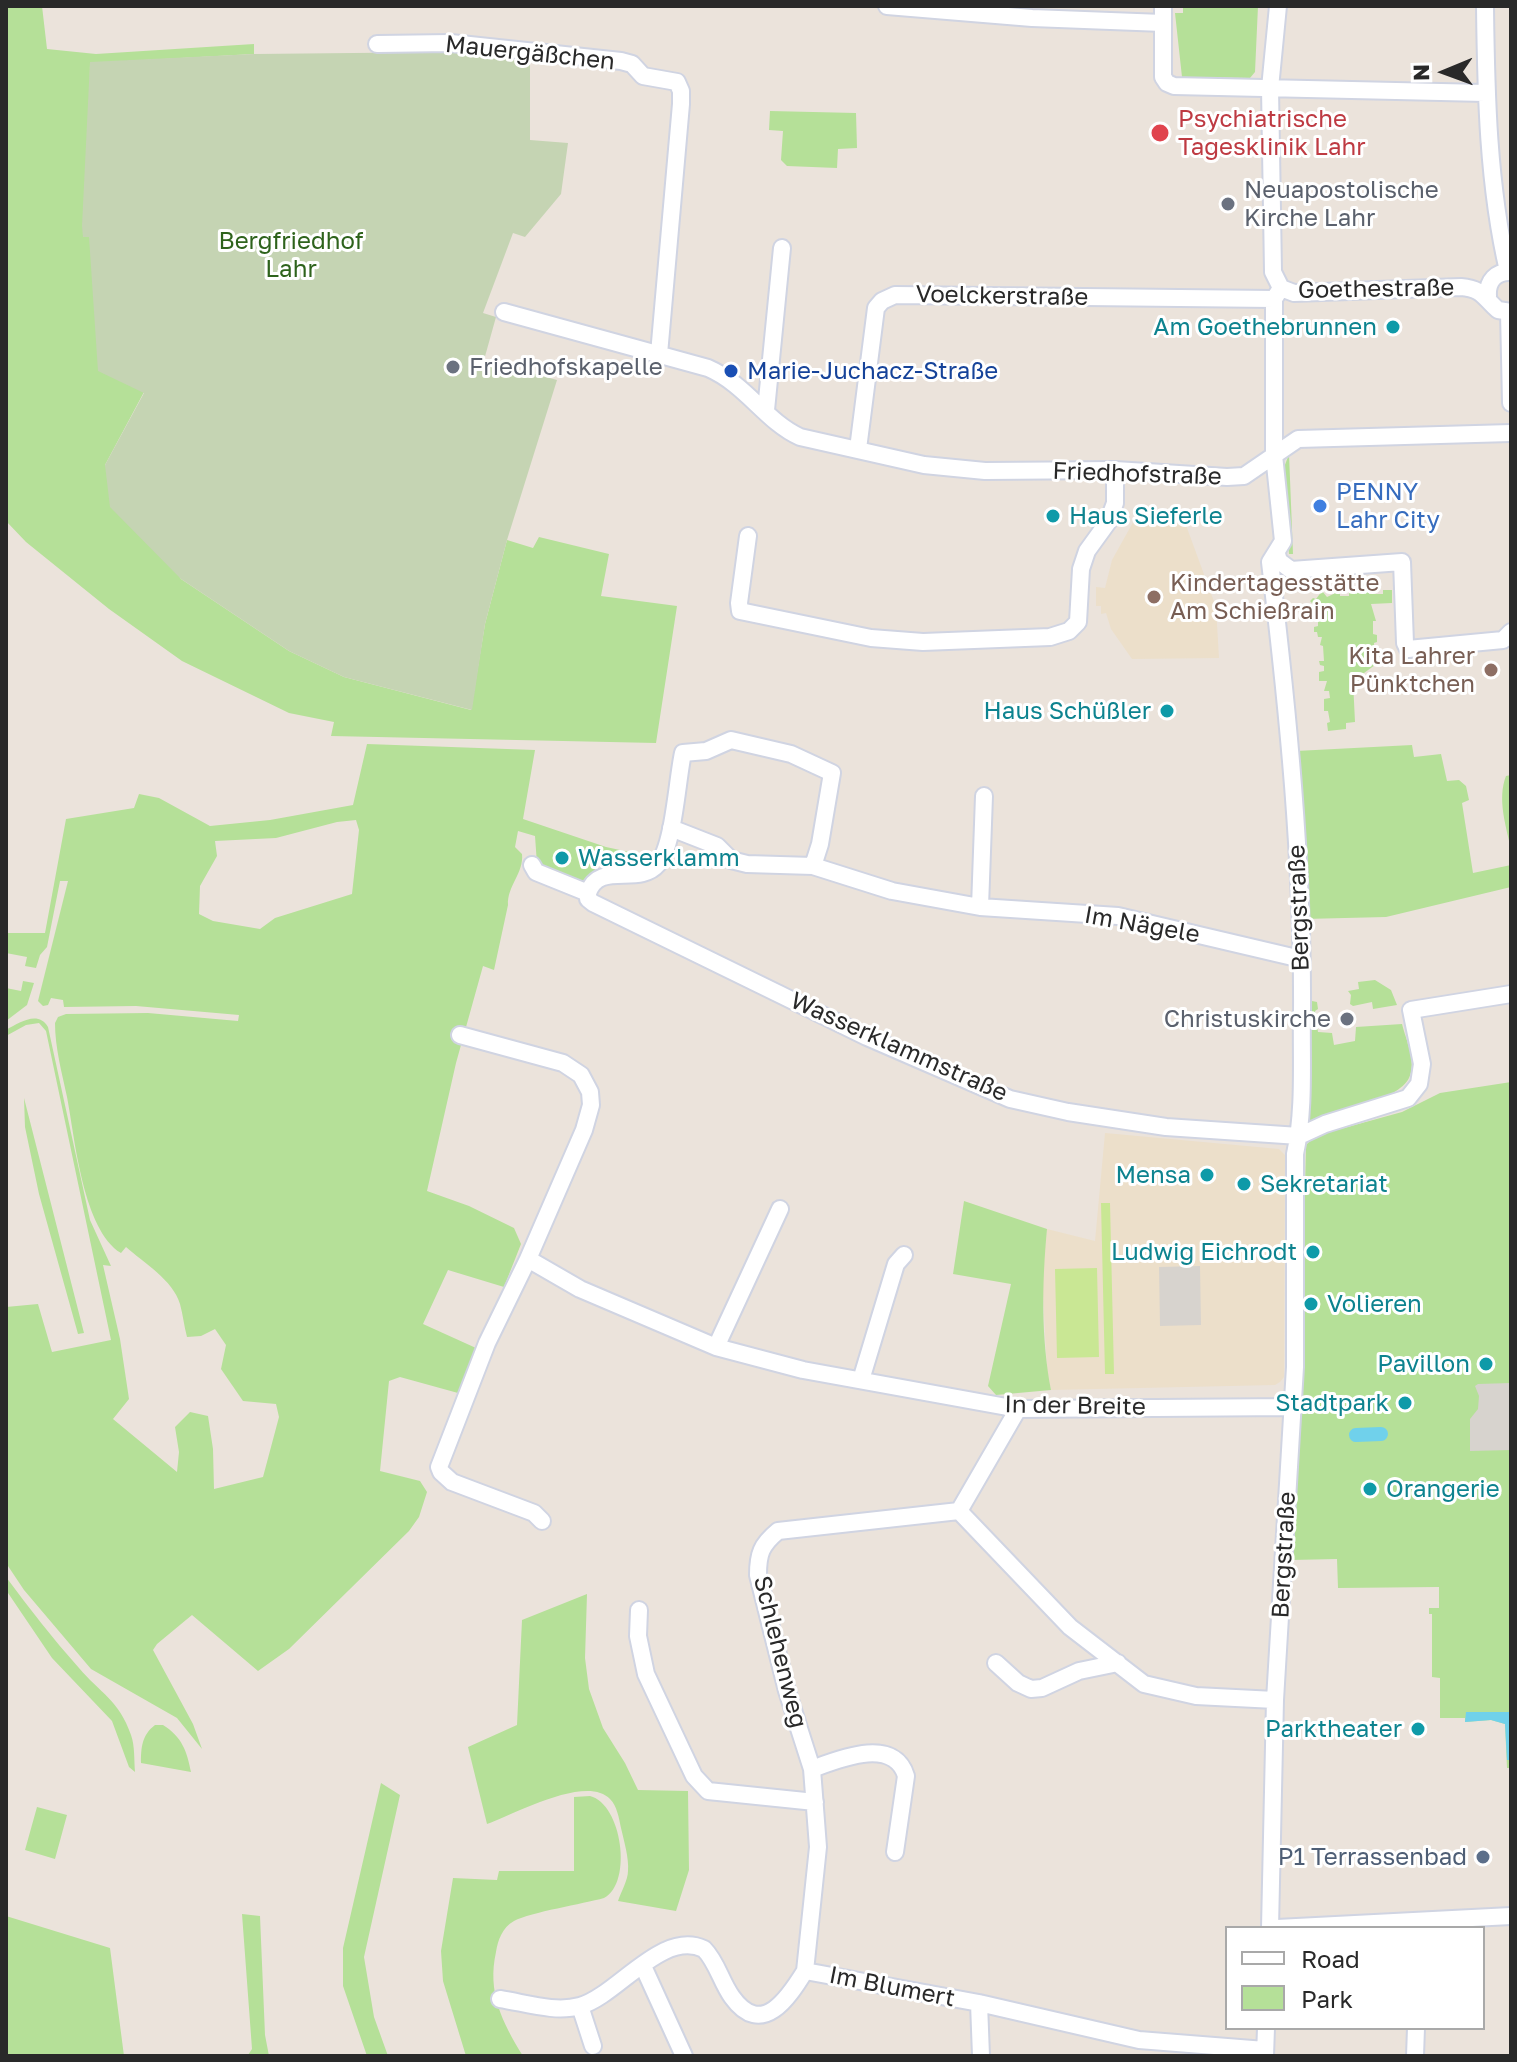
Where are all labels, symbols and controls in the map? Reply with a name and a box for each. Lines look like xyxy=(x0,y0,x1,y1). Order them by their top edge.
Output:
street label: Mauergäßchen xyxy=(444,30,616,76)
north arrow xyxy=(1405,32,1485,112)
text: N xyxy=(1407,64,1434,81)
place label: Psychiatrische Tagesklinik Lahr xyxy=(1178,105,1366,161)
marker: Psychiatrische Tagesklinik Lahr xyxy=(1149,122,1171,144)
place label: Neuapostolische Kirche Lahr xyxy=(1244,176,1439,232)
marker: Neuapostolische Kirche Lahr xyxy=(1219,195,1237,213)
park label: Bergfriedhof Lahr xyxy=(219,227,363,283)
street label: Goethestraße xyxy=(1298,273,1454,305)
street label: Voelckerstraße xyxy=(915,280,1089,312)
place label: Am Goethebrunnen xyxy=(1153,313,1377,341)
marker: Am Goethebrunnen xyxy=(1384,318,1402,336)
place label: Friedhofskapelle xyxy=(469,353,663,381)
place label: Marie-Juchacz-Straße xyxy=(747,357,998,385)
marker: Friedhofskapelle xyxy=(444,358,462,376)
marker: Marie-Juchacz-Straße xyxy=(722,362,740,380)
street label: Friedhofstraße xyxy=(1052,457,1222,491)
place label: PENNY Lahr City xyxy=(1336,478,1440,534)
marker: PENNY Lahr City xyxy=(1311,497,1329,515)
place label: Haus Sieferle xyxy=(1069,502,1223,530)
marker: Haus Sieferle xyxy=(1044,507,1062,525)
place label: Kindertagesstätte Am Schießrain xyxy=(1170,569,1379,625)
marker: Kindertagesstätte Am Schießrain xyxy=(1145,588,1163,606)
place label: Kita Lahrer Pünktchen xyxy=(1348,642,1475,698)
marker: Kita Lahrer Pünktchen xyxy=(1482,661,1500,679)
place label: Haus Schüßler xyxy=(984,697,1151,725)
marker: Haus Schüßler xyxy=(1158,702,1176,720)
place label: Wasserklamm xyxy=(578,844,740,872)
street label: Bergstraße xyxy=(1282,844,1316,972)
marker: Wasserklamm xyxy=(553,849,571,867)
street label: Im Nägele xyxy=(1082,901,1202,949)
street label: Wasserklammstraße xyxy=(786,986,1012,1108)
place label: Christuskirche xyxy=(1164,1005,1331,1033)
marker: Christuskirche xyxy=(1338,1010,1356,1028)
place label: Mensa xyxy=(1115,1161,1191,1189)
marker: Mensa xyxy=(1198,1166,1216,1184)
place label: Sekretariat xyxy=(1260,1170,1388,1198)
marker: Sekretariat xyxy=(1235,1175,1253,1193)
place label: Ludwig Eichrodt xyxy=(1111,1238,1297,1266)
marker: Ludwig Eichrodt xyxy=(1304,1243,1322,1261)
place label: Volieren xyxy=(1327,1290,1422,1318)
marker: Volieren xyxy=(1302,1295,1320,1313)
place label: Pavillon xyxy=(1377,1350,1470,1378)
marker: Pavillon xyxy=(1477,1355,1495,1373)
place label: Stadtpark xyxy=(1275,1389,1389,1417)
street label: In der Breite xyxy=(1004,1390,1146,1422)
marker: Stadtpark xyxy=(1396,1394,1414,1412)
place label: Orangerie xyxy=(1386,1475,1500,1503)
marker: Orangerie xyxy=(1361,1480,1379,1498)
street label: Bergstraße xyxy=(1266,1491,1302,1619)
street label: Schlehenweg xyxy=(747,1573,813,1731)
place label: Parktheater xyxy=(1265,1715,1402,1743)
marker: Parktheater xyxy=(1409,1720,1427,1738)
place label: P1 Terrassenbad xyxy=(1278,1843,1467,1871)
marker: P1 Terrassenbad xyxy=(1474,1848,1492,1866)
legend xyxy=(1225,1926,1485,2030)
text: Road xyxy=(1301,1944,1360,1973)
street label: Im Blumert xyxy=(827,1961,957,2013)
text: Park xyxy=(1301,1984,1353,2013)

